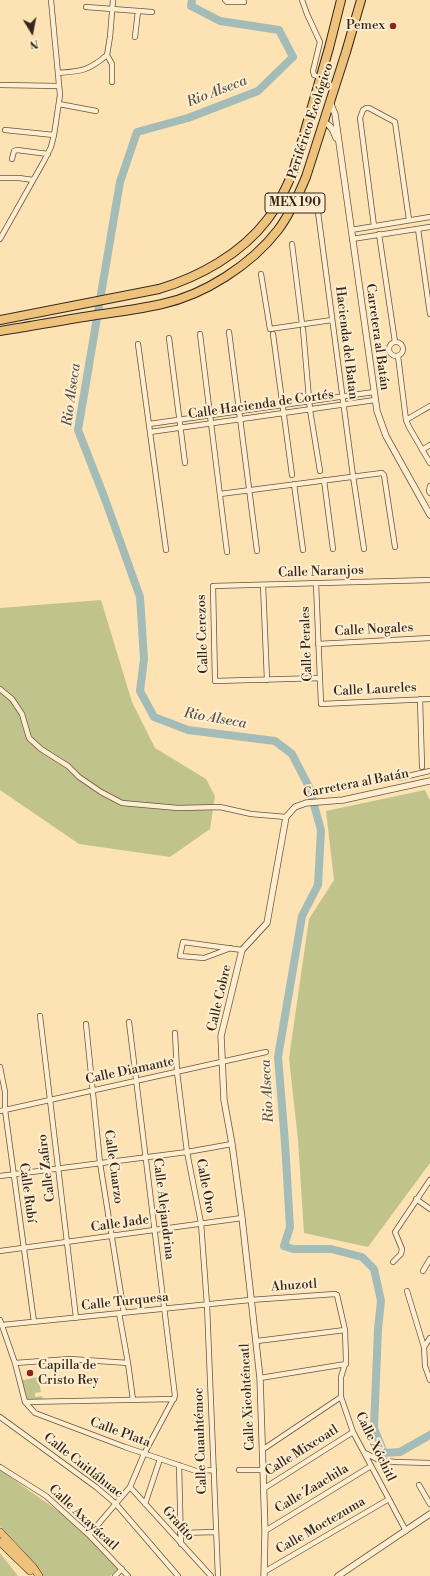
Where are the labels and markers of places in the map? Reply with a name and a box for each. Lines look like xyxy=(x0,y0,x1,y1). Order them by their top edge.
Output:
place label: Pemex xyxy=(346,18,385,34)
marker: Pemex xyxy=(388,21,398,31)
place label: Capilla de Cristo Rey xyxy=(38,1358,99,1389)
marker: Capilla de Cristo Rey xyxy=(25,1368,35,1378)

